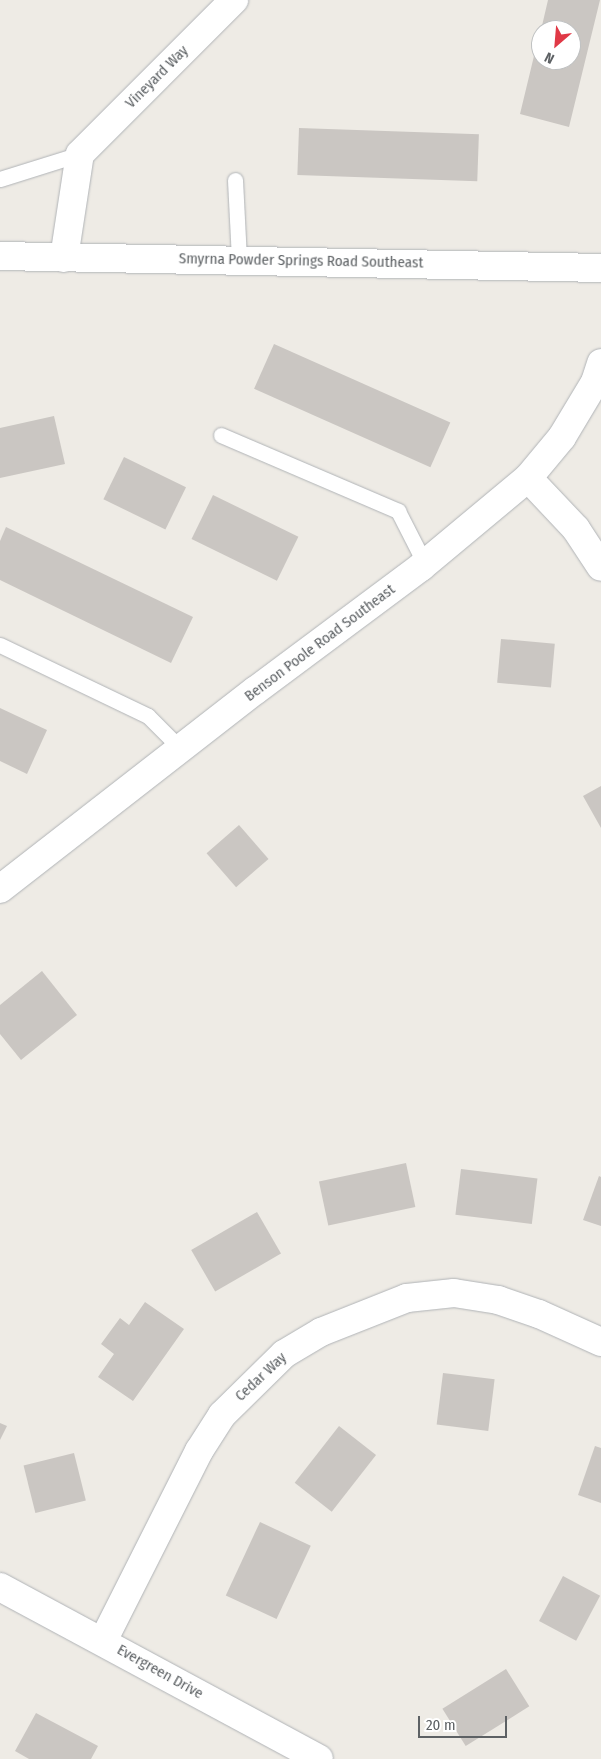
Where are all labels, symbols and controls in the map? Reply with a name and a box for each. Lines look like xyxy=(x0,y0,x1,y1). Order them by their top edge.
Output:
north arrow xyxy=(531,20,581,70)
street label: Vineyard Way xyxy=(122,42,192,112)
text: N xyxy=(542,48,557,67)
street label: Smyrna Powder Springs Road Southeast xyxy=(179,250,423,272)
street label: Benson Poole Road Southeast xyxy=(241,581,399,705)
street label: Cedar Way xyxy=(232,1349,290,1405)
street label: Evergreen Drive xyxy=(114,1641,206,1703)
scale bar xyxy=(421,1706,510,1738)
text: 20 m xyxy=(426,1716,456,1734)

